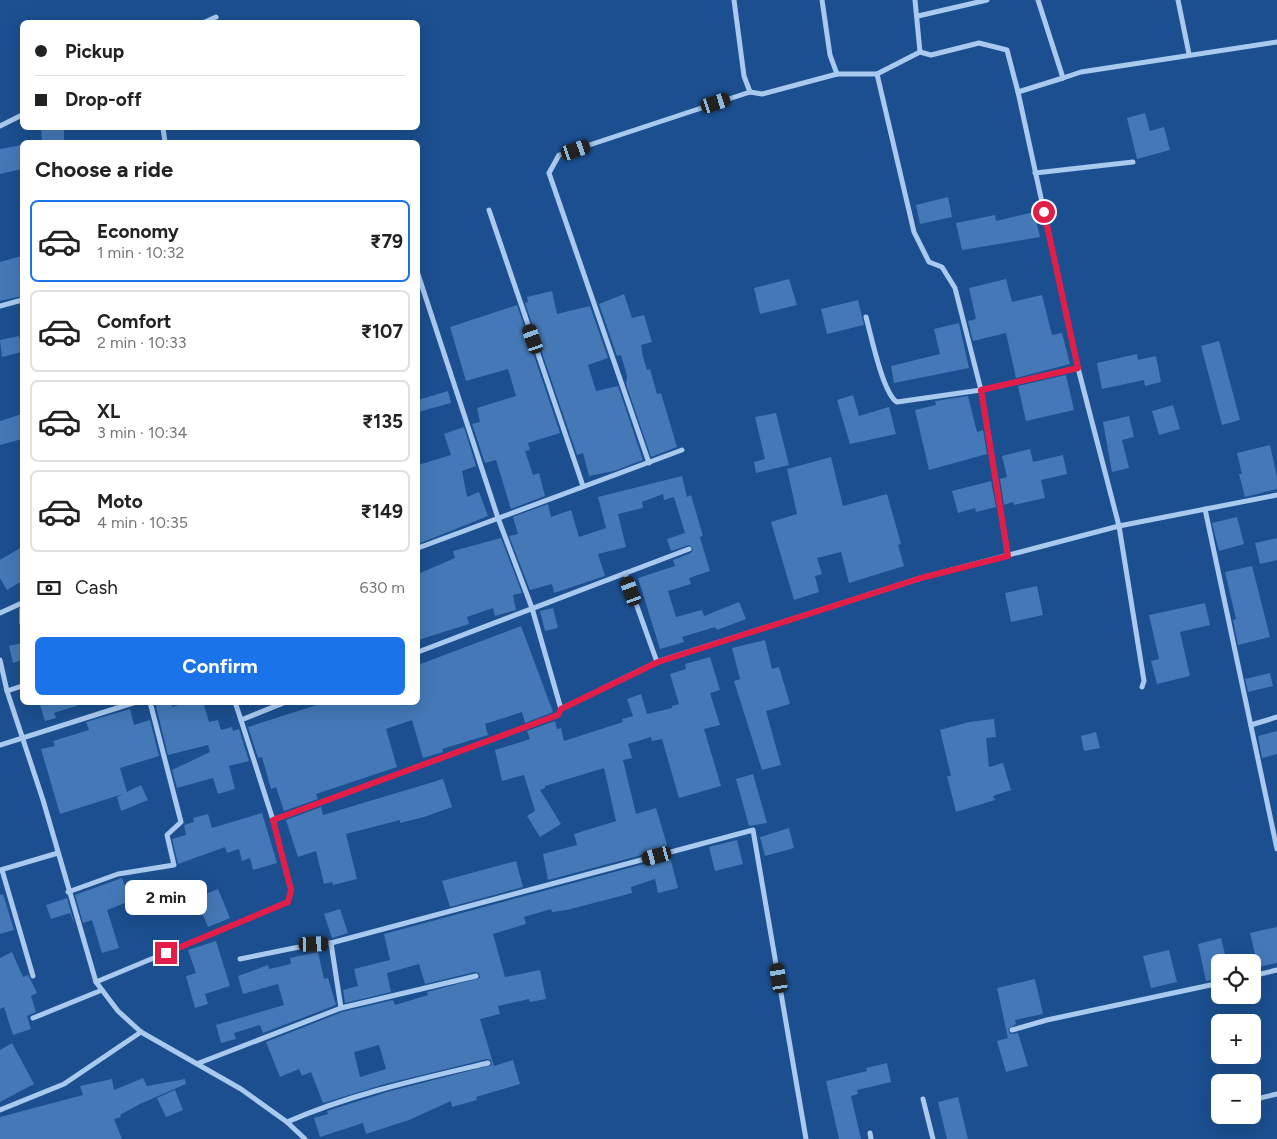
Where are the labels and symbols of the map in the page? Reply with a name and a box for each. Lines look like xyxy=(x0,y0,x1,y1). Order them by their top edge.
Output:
car xyxy=(699,91,732,115)
car xyxy=(559,138,592,162)
route start xyxy=(1033,201,1055,223)
car xyxy=(521,322,544,356)
car xyxy=(618,574,643,608)
car xyxy=(640,845,673,867)
callout: 2 min xyxy=(125,880,207,916)
car xyxy=(298,936,329,952)
route end xyxy=(155,942,177,964)
car xyxy=(769,962,788,994)

